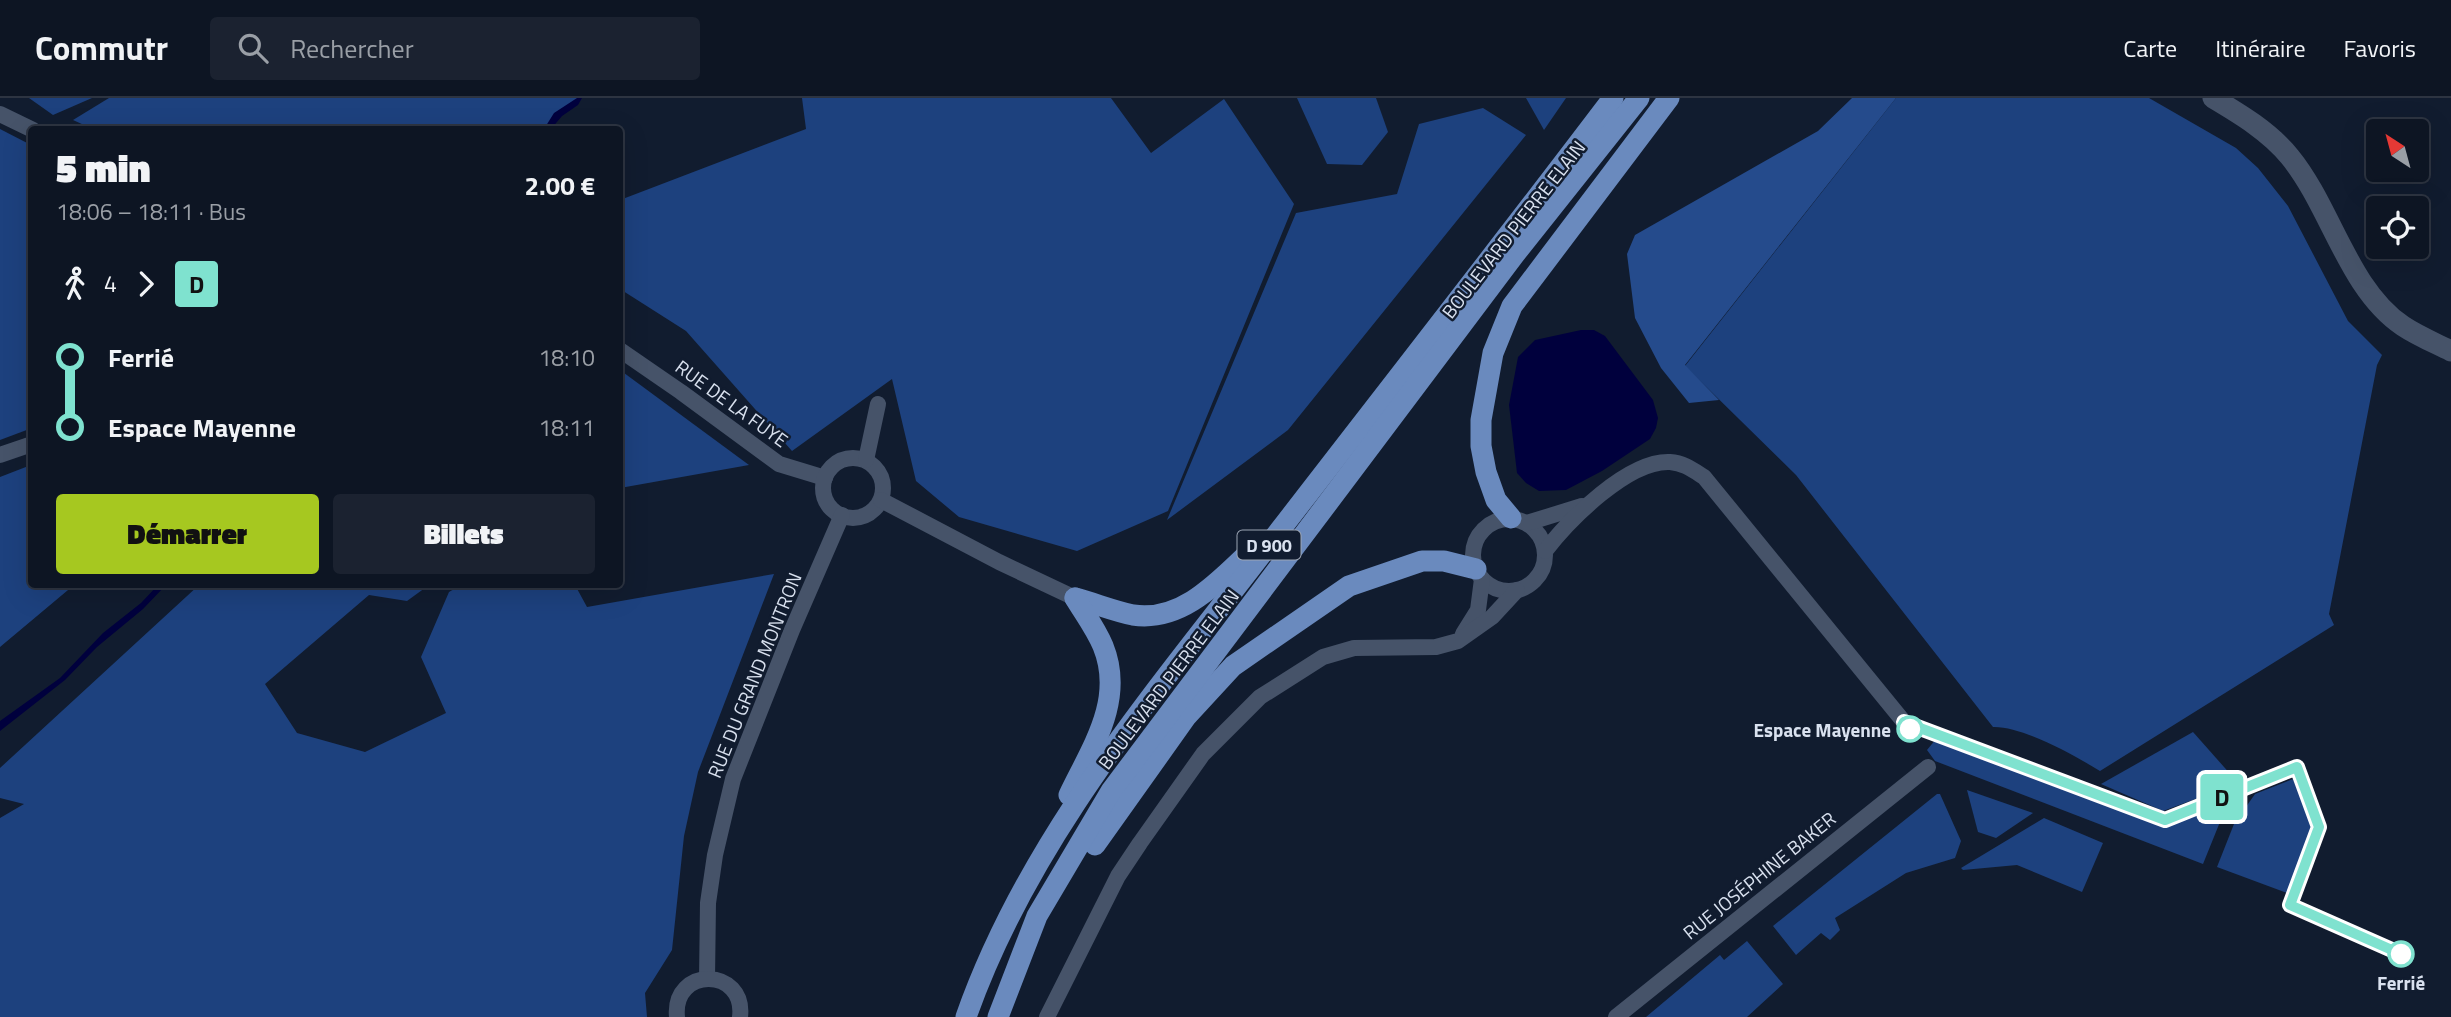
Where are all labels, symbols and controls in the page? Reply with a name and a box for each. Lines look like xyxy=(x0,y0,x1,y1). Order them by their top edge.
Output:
search box xyxy=(210,17,700,80)
text: Commutr xyxy=(35,23,168,73)
icon: search xyxy=(234,29,272,67)
text: Rechercher xyxy=(290,29,414,68)
text: Carte xyxy=(2123,30,2177,66)
text: Itinéraire xyxy=(2215,30,2306,66)
text: Favoris xyxy=(2344,30,2416,66)
north arrow xyxy=(2366,119,2429,182)
map controls xyxy=(2366,119,2429,259)
street label: BOULEVARD PIERRE ELAIN xyxy=(1434,134,1592,324)
text: 5 min xyxy=(56,139,150,197)
text: 2.00 € xyxy=(524,166,595,205)
text: 18:06 – 18:11 · Bus xyxy=(56,194,246,229)
button: locate xyxy=(2366,196,2429,259)
icon: walk xyxy=(56,265,94,303)
icon: forward xyxy=(127,265,165,303)
text: 4 xyxy=(104,266,117,301)
text: D xyxy=(189,266,204,302)
text: Ferrié xyxy=(108,338,174,377)
text: 18:10 xyxy=(538,340,595,375)
street label: RUE DE LA FUYE xyxy=(670,352,794,454)
text: Espace Mayenne xyxy=(108,408,296,447)
text: 18:11 xyxy=(538,410,595,445)
button: Démarrer xyxy=(56,494,319,574)
button: Billets xyxy=(333,494,595,574)
road number: D 900 xyxy=(1238,530,1300,560)
street label: RUE DU GRAND MONTRON xyxy=(699,568,809,782)
street label: BOULEVARD PIERRE ELAIN xyxy=(1090,583,1246,775)
place label: Espace Mayenne xyxy=(1754,715,1891,744)
marker: Espace Mayenne xyxy=(1897,716,1923,742)
line badge: D xyxy=(2199,774,2245,820)
text: D xyxy=(2214,779,2230,815)
street label: RUE JOSÉPHINE BAKER xyxy=(1676,804,1842,946)
marker: Ferrié xyxy=(2388,941,2414,967)
place label: Ferrié xyxy=(2377,968,2425,997)

